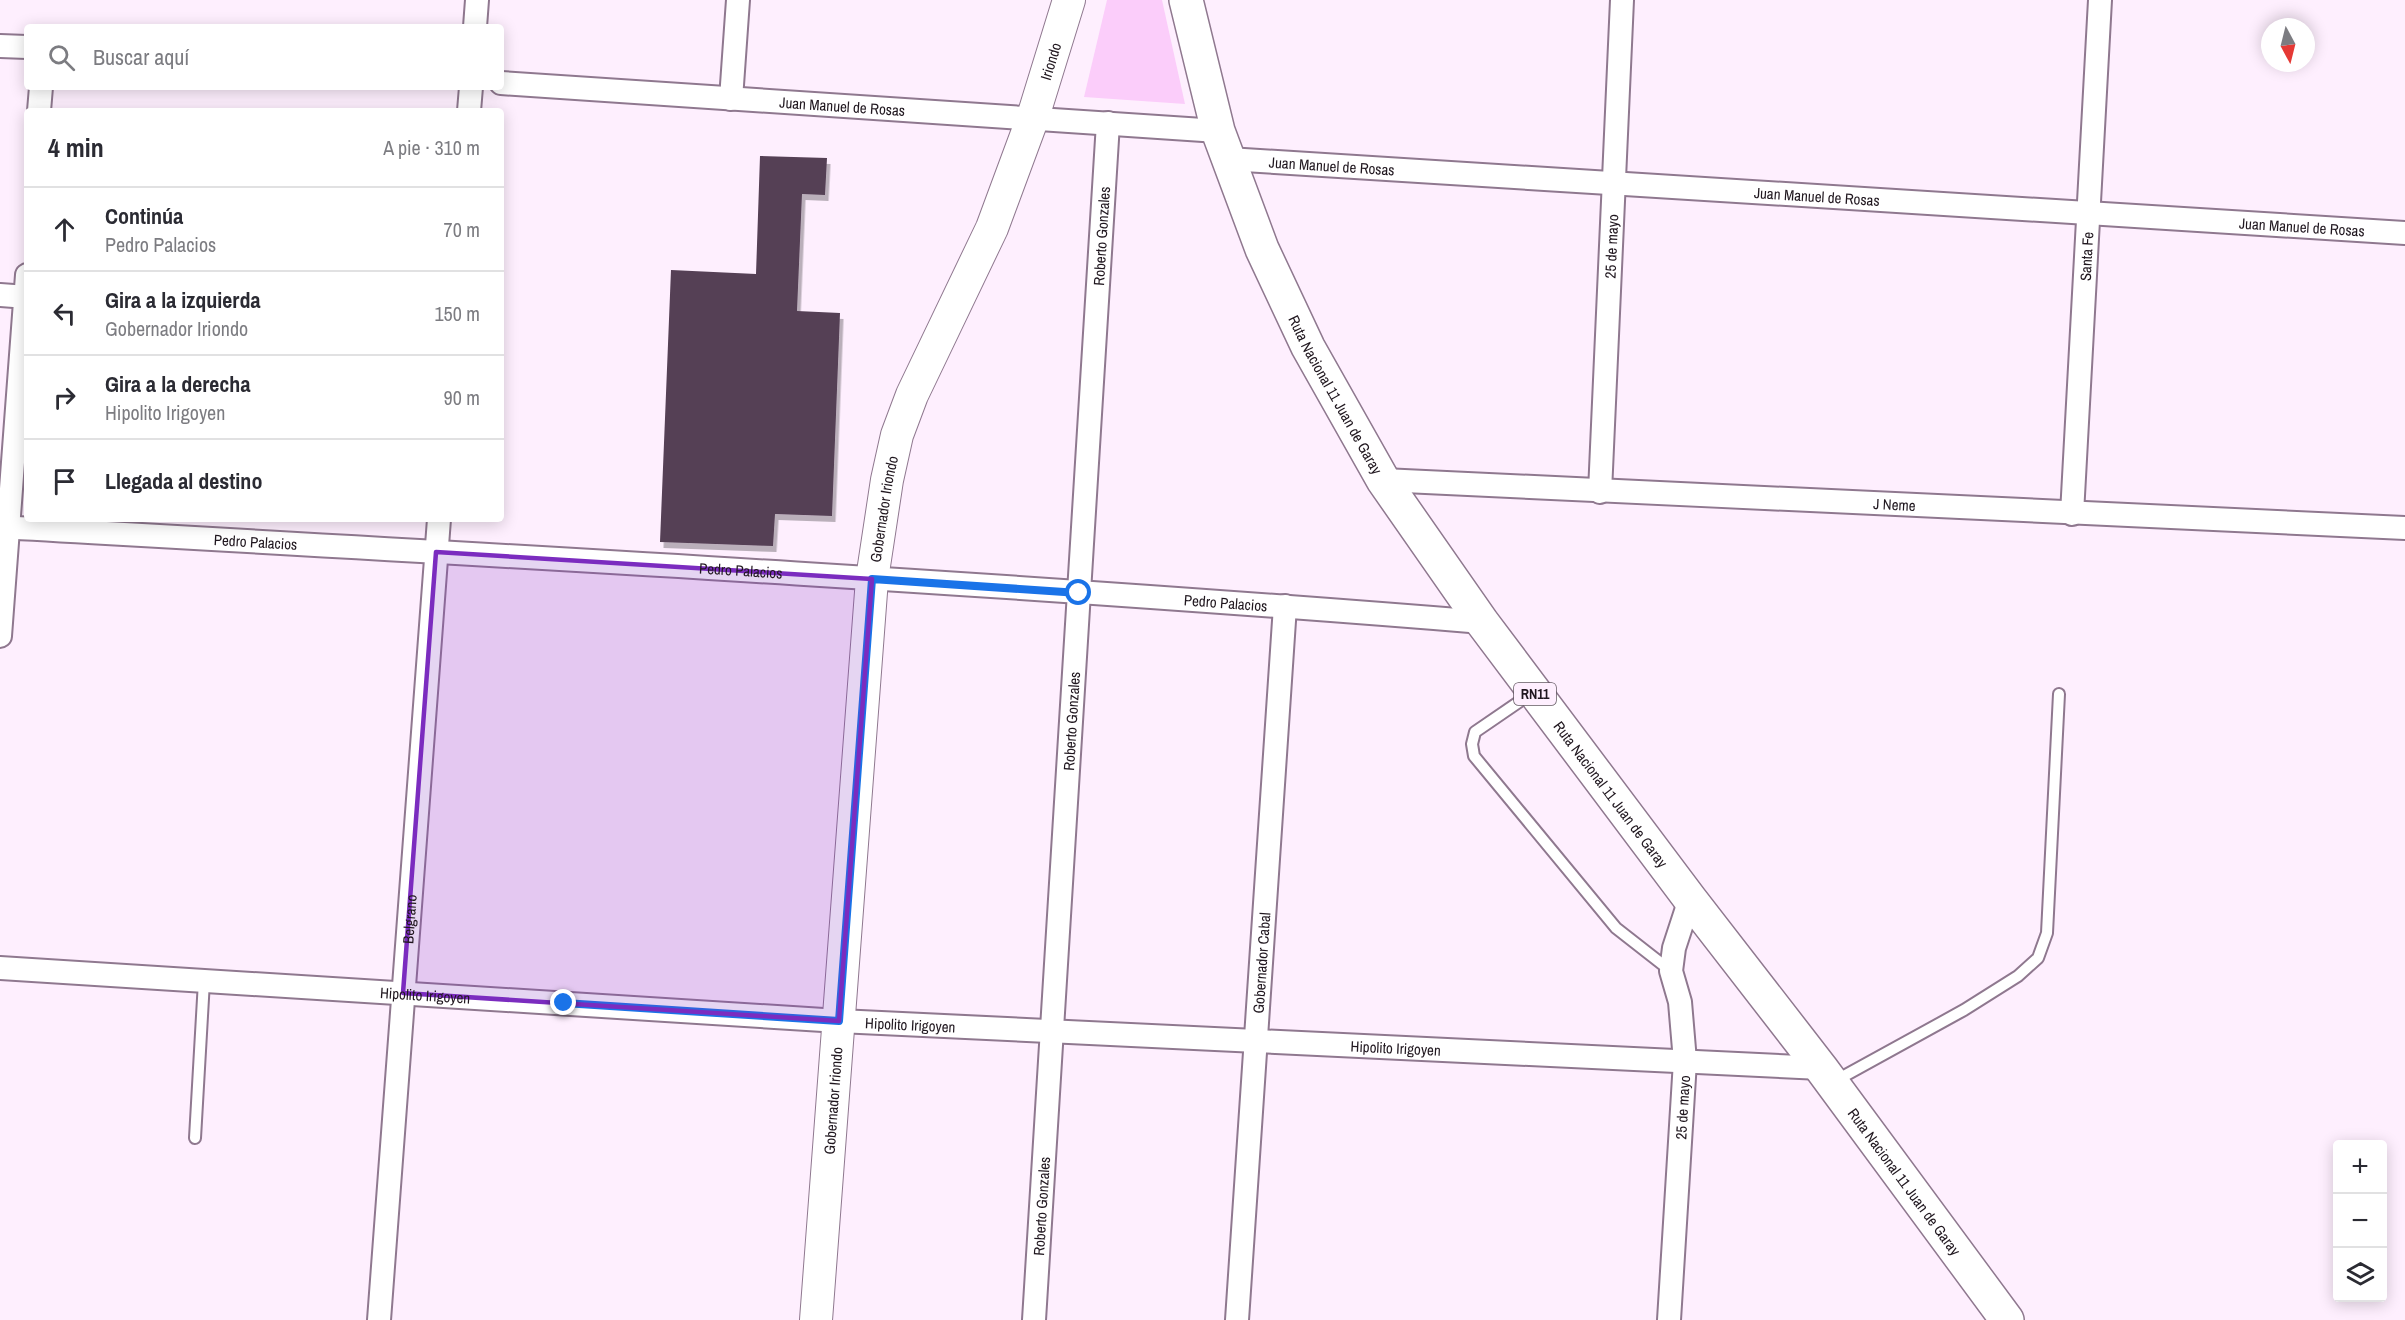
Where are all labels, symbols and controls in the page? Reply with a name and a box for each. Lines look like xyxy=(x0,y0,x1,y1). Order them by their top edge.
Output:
north arrow xyxy=(2261,18,2315,72)
search box xyxy=(24,24,504,90)
street label: Iriondo xyxy=(1034,40,1066,83)
icon: search xyxy=(45,41,78,74)
text: Buscar aquí xyxy=(93,42,189,72)
street label: Juan Manuel de Rosas xyxy=(779,91,906,121)
text: 4 min xyxy=(48,130,104,165)
text: A pie · 310 m xyxy=(383,134,480,161)
street label: Juan Manuel de Rosas xyxy=(1268,151,1395,180)
street label: Juan Manuel de Rosas xyxy=(1753,182,1880,210)
street label: Roberto Gonzales xyxy=(1087,186,1115,286)
text: Continúa xyxy=(105,201,183,231)
street label: Juan Manuel de Rosas xyxy=(2238,212,2365,241)
icon: ahead xyxy=(48,213,81,246)
street label: 25 de mayo xyxy=(1599,213,1623,279)
text: 70 m xyxy=(444,216,480,243)
text: Pedro Palacios xyxy=(105,231,216,258)
street label: Santa Fe xyxy=(2074,231,2098,282)
text: Gira a la izquierda xyxy=(105,285,260,315)
icon: left xyxy=(48,297,81,330)
text: 150 m xyxy=(434,300,480,327)
street label: Ruta Nacional 11 Juan de Garay xyxy=(1284,312,1388,478)
text: Gobernador Iriondo xyxy=(105,315,248,342)
text: Gira a la derecha xyxy=(105,369,250,399)
icon: right xyxy=(48,381,81,414)
text: 90 m xyxy=(444,384,480,411)
text: Hipolito Irigoyen xyxy=(105,399,225,426)
street label: Gobernador Iriondo xyxy=(864,454,903,564)
icon: arrive xyxy=(48,465,81,498)
text: Llegada al destino xyxy=(105,466,262,496)
street label: J Neme xyxy=(1873,493,1916,516)
street label: Pedro Palacios xyxy=(213,529,298,554)
street label: Pedro Palacios xyxy=(698,557,783,583)
route start xyxy=(1065,579,1091,605)
street label: Pedro Palacios xyxy=(1183,589,1268,616)
street label: Roberto Gonzales xyxy=(1057,671,1085,771)
road number: RN11 xyxy=(1514,683,1556,705)
street label: Ruta Nacional 11 Juan de Garay xyxy=(1549,716,1674,872)
street label: Belgrano xyxy=(397,894,421,944)
street label: Gobernador Cabal xyxy=(1247,912,1275,1014)
street label: Hipolito Irigoyen xyxy=(379,982,471,1008)
route end xyxy=(550,989,576,1015)
street label: Hipolito Irigoyen xyxy=(865,1012,956,1037)
street label: Hipolito Irigoyen xyxy=(1350,1035,1441,1060)
street label: Gobernador Iriondo xyxy=(818,1046,847,1155)
street label: 25 de mayo xyxy=(1670,1075,1695,1140)
street label: Ruta Nacional 11 Juan de Garay xyxy=(1843,1103,1967,1260)
map controls xyxy=(2333,1140,2387,1302)
button: + xyxy=(2333,1140,2387,1194)
street label: Roberto Gonzales xyxy=(1027,1156,1055,1256)
button: − xyxy=(2333,1194,2387,1248)
button: layers xyxy=(2333,1248,2387,1302)

